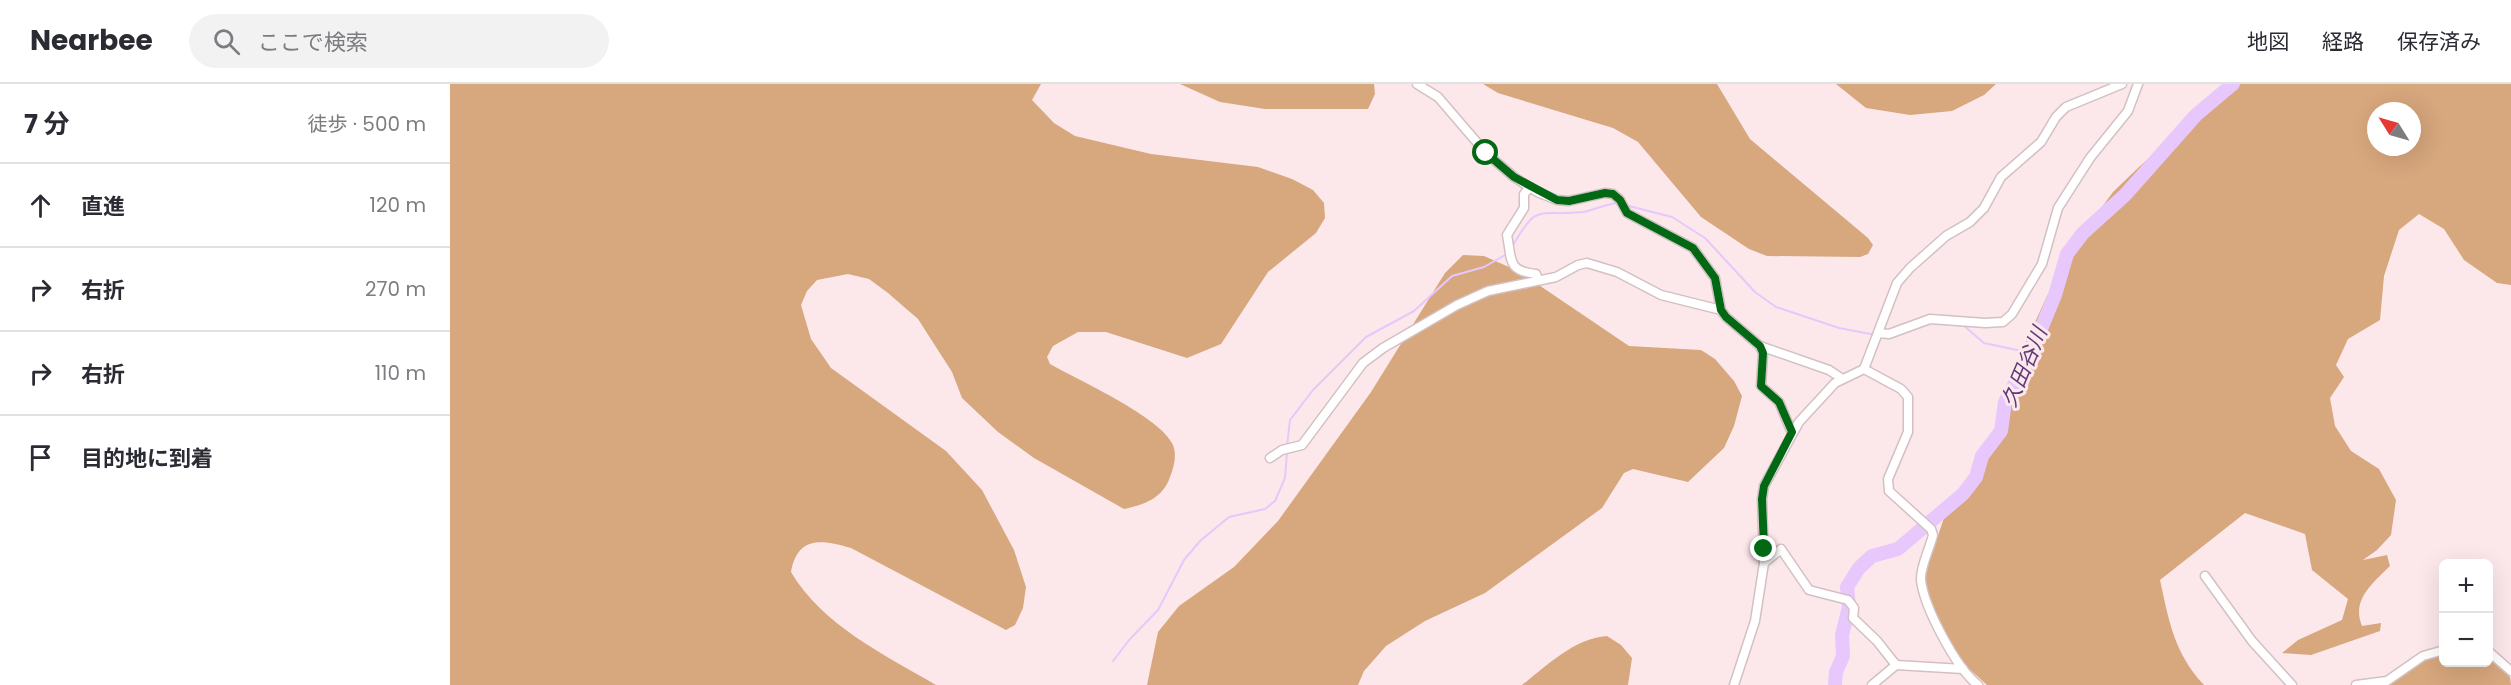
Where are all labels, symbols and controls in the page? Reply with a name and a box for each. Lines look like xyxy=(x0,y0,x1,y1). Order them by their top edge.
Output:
search box xyxy=(189,14,609,68)
text: Nearbee xyxy=(30,21,153,60)
icon: search xyxy=(210,25,243,58)
text: ここで検索 xyxy=(258,27,368,58)
text: 地図 xyxy=(2247,27,2289,56)
text: 経路 xyxy=(2322,27,2364,56)
text: 保存済み xyxy=(2397,27,2481,56)
north arrow xyxy=(2367,102,2421,156)
text: 7 分 xyxy=(24,106,69,142)
text: 徒歩 · 500 m xyxy=(307,110,426,138)
route start xyxy=(1472,139,1498,165)
icon: ahead xyxy=(24,189,57,222)
text: 直進 xyxy=(81,191,125,222)
text: 120 m xyxy=(370,191,426,219)
icon: right xyxy=(24,273,57,306)
text: 右折 xyxy=(81,275,125,306)
text: 270 m xyxy=(365,275,426,303)
water label: 久田谷川 xyxy=(1994,321,2055,411)
icon: right xyxy=(24,357,57,390)
text: 右折 xyxy=(81,359,125,390)
text: 110 m xyxy=(375,359,426,387)
icon: arrive xyxy=(24,441,57,474)
text: 目的地に到着 xyxy=(81,443,213,474)
route end xyxy=(1750,535,1776,561)
map controls xyxy=(2439,559,2493,667)
button: + xyxy=(2439,559,2493,613)
button: − xyxy=(2439,613,2493,667)

